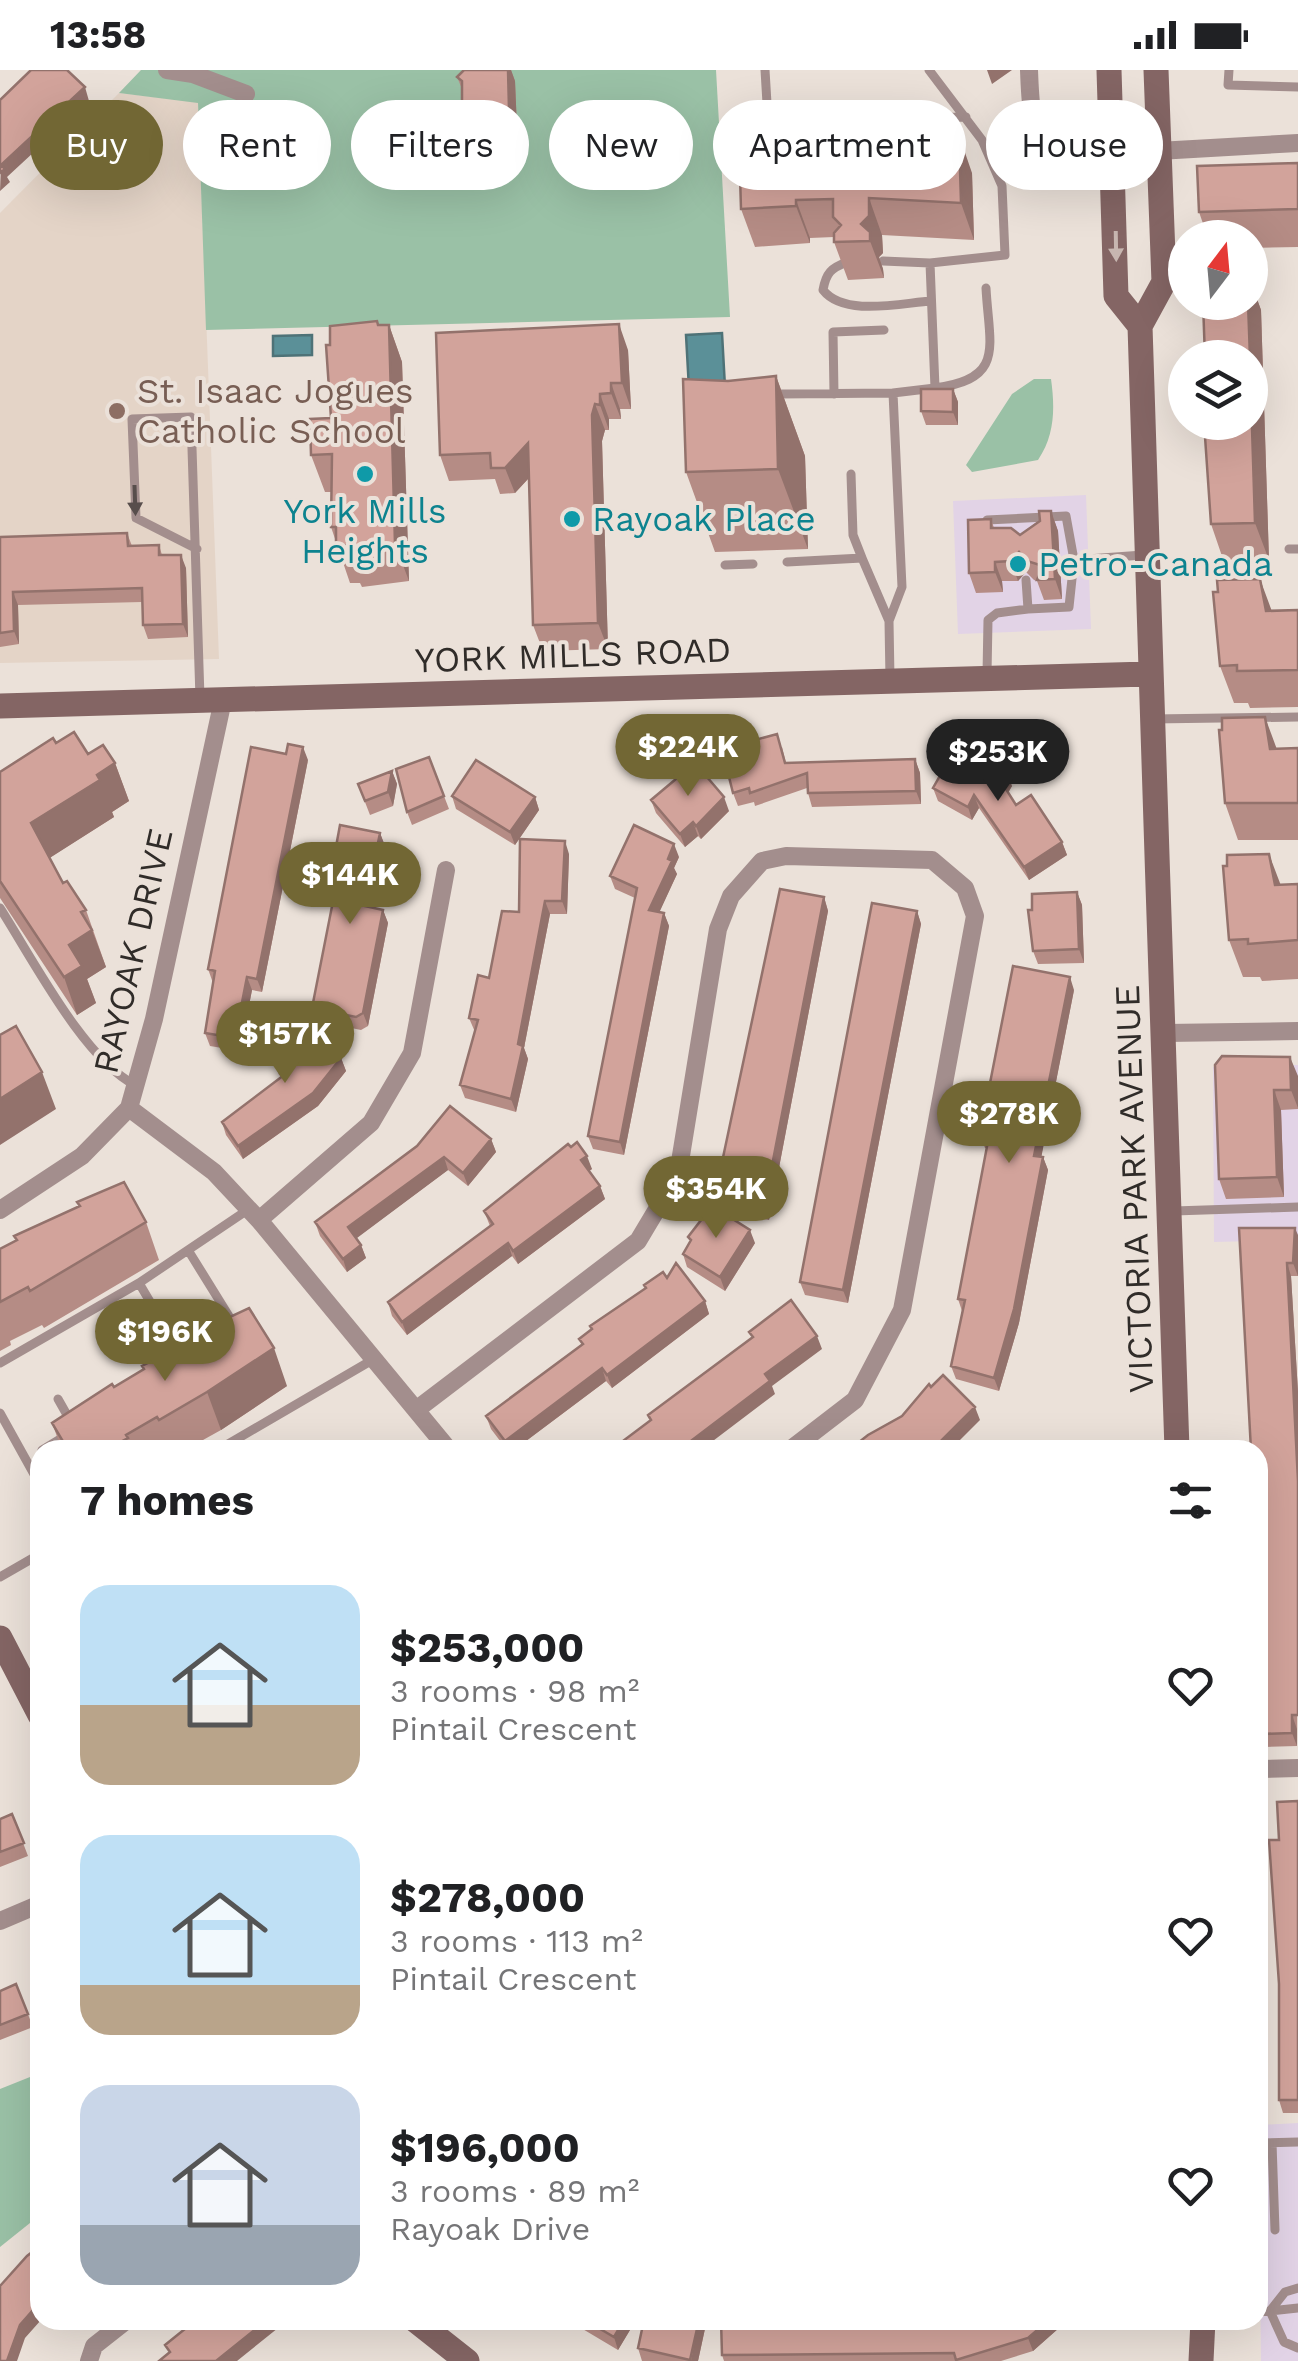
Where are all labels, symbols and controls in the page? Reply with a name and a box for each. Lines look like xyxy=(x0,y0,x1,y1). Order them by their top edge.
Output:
text: 13:58 xyxy=(50,13,146,57)
chip: Buy xyxy=(30,100,163,190)
chip: Rent xyxy=(183,100,331,190)
chip: Filters xyxy=(351,100,529,190)
chip: New xyxy=(549,100,693,190)
chip: Apartment xyxy=(713,100,966,190)
chip: House xyxy=(986,100,1163,190)
north arrow xyxy=(1168,220,1268,320)
map controls xyxy=(1168,220,1268,440)
one-way arrow xyxy=(1108,230,1124,262)
button: layers xyxy=(1168,340,1268,440)
place label: St. Isaac Jogues Catholic School xyxy=(137,370,414,452)
marker: St. Isaac Jogues Catholic School xyxy=(106,400,128,422)
marker: York Mills Heights xyxy=(354,463,376,485)
one-way arrow xyxy=(128,484,144,516)
place label: York Mills Heights xyxy=(284,490,446,572)
place label: Rayoak Place xyxy=(592,498,816,540)
marker: Rayoak Place xyxy=(561,508,583,530)
place label: Petro-Canada xyxy=(1038,543,1273,585)
marker: Petro-Canada xyxy=(1007,553,1029,575)
street label: YORK MILLS ROAD xyxy=(414,628,732,682)
pin: $224K xyxy=(618,714,758,799)
pin: $253K xyxy=(928,719,1068,804)
text: $224K xyxy=(637,727,739,765)
text: $253K xyxy=(948,732,1048,770)
street label: RAYOAK DRIVE xyxy=(84,824,182,1078)
pin: $144K xyxy=(280,842,420,927)
text: $144K xyxy=(301,855,399,893)
street label: VICTORIA PARK AVENUE xyxy=(1106,984,1162,1394)
pin: $157K xyxy=(215,1001,355,1086)
text: $157K xyxy=(238,1014,332,1052)
pin: $278K xyxy=(939,1081,1079,1166)
text: $278K xyxy=(959,1094,1059,1132)
pin: $354K xyxy=(646,1156,786,1241)
text: $354K xyxy=(666,1169,767,1207)
pin: $196K xyxy=(95,1299,235,1384)
text: $196K xyxy=(117,1312,213,1350)
icon: filters xyxy=(1163,1473,1218,1528)
text: 7 homes xyxy=(80,1476,254,1525)
text: $253,000 xyxy=(390,1623,584,1672)
icon: home xyxy=(160,1625,280,1745)
icon: heart xyxy=(1163,1658,1218,1713)
text: 3 rooms · 98 m² xyxy=(390,1672,639,1710)
text: Pintail Crescent xyxy=(390,1710,636,1748)
text: $278,000 xyxy=(390,1873,585,1922)
icon: home xyxy=(160,1875,280,1995)
icon: heart xyxy=(1163,1908,1218,1963)
text: 3 rooms · 113 m² xyxy=(390,1922,643,1960)
text: Pintail Crescent xyxy=(390,1960,636,1998)
text: $196,000 xyxy=(390,2123,580,2172)
icon: home xyxy=(160,2125,280,2245)
icon: heart xyxy=(1163,2158,1218,2213)
text: 3 rooms · 89 m² xyxy=(390,2172,639,2210)
text: Rayoak Drive xyxy=(390,2210,590,2248)

